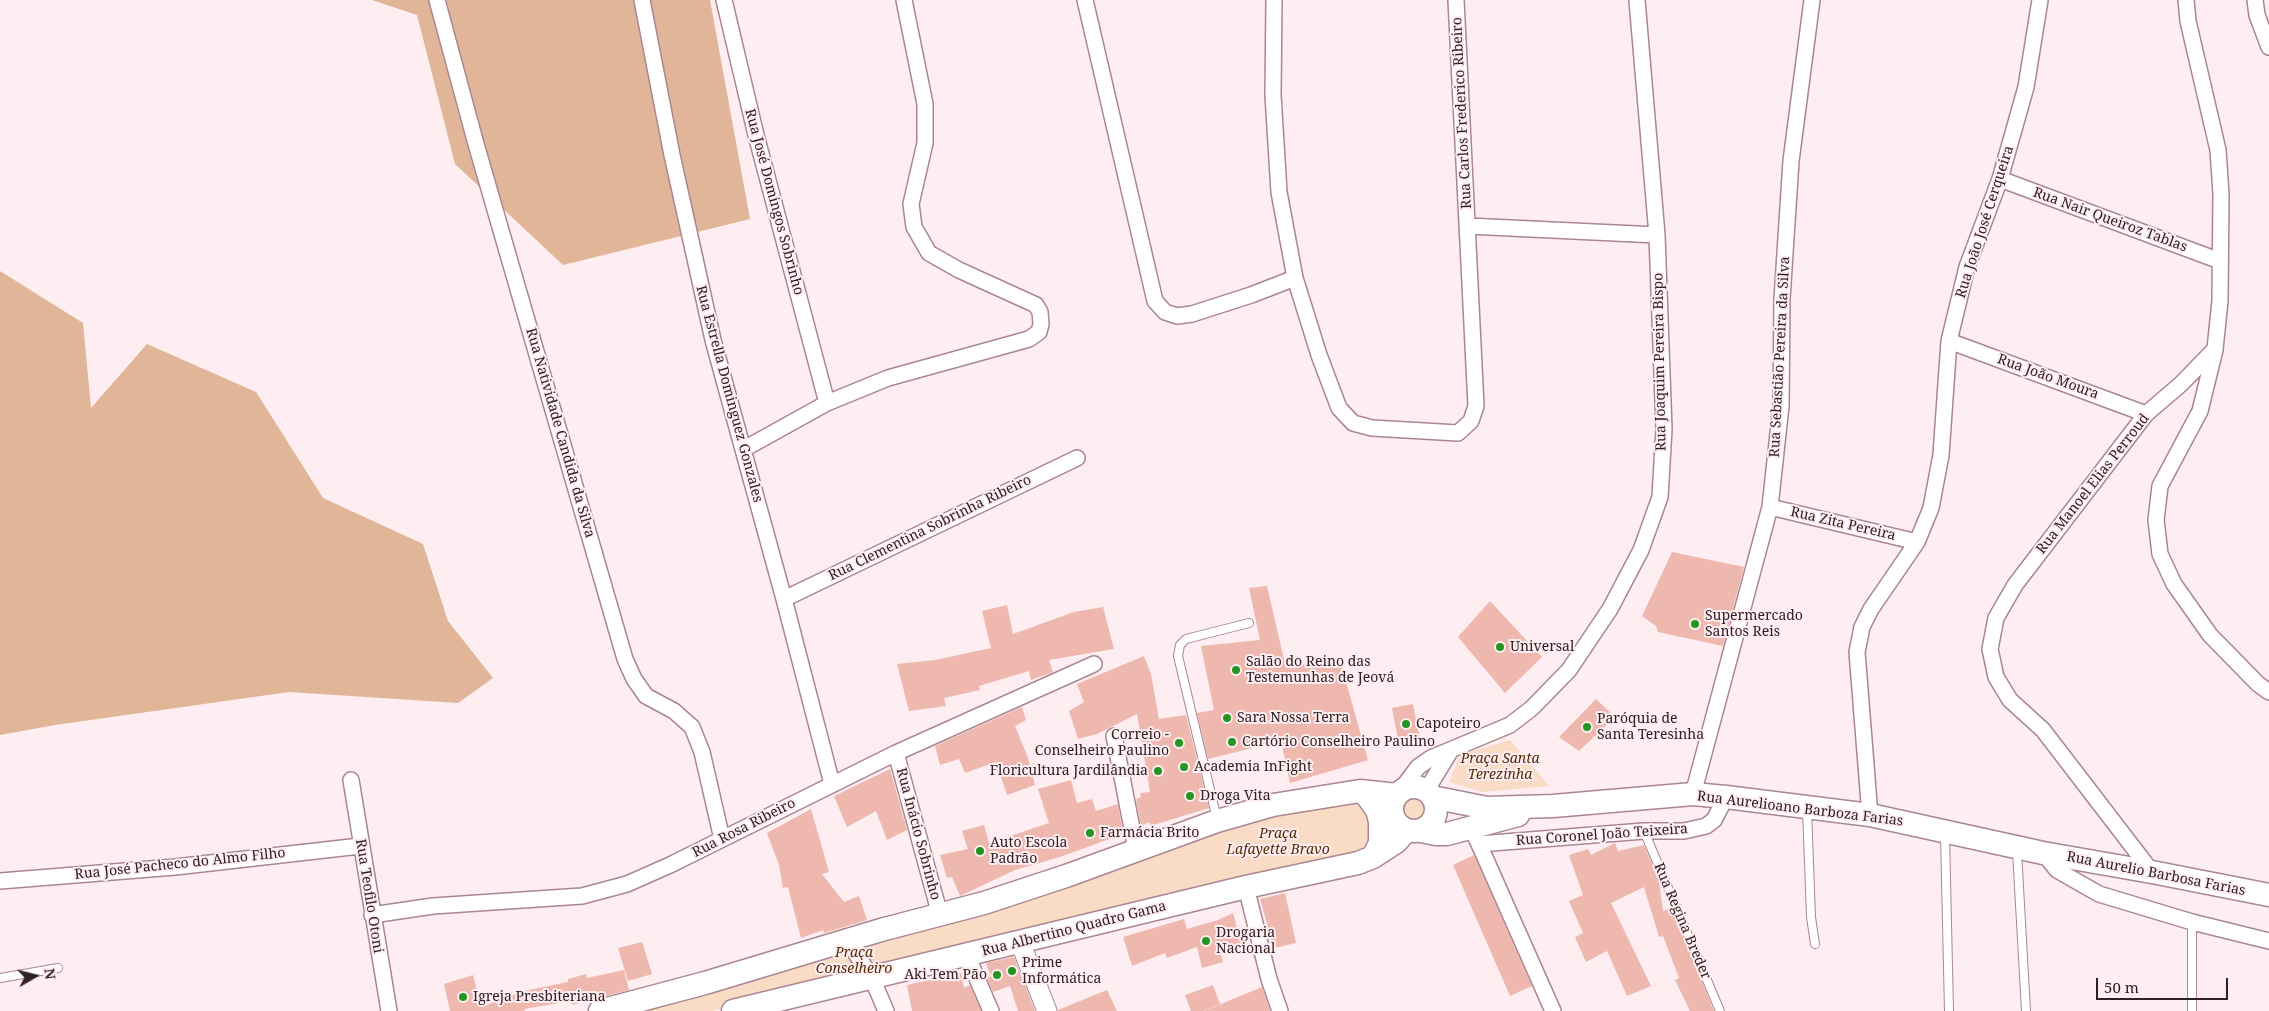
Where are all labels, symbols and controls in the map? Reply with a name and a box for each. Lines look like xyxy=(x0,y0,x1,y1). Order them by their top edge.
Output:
street label: Rua Carlos Frederico Ribeiro xyxy=(1449,17,1475,209)
street label: Rua José Domingos Sobrinho xyxy=(741,107,807,297)
street label: Rua João José Cerqueira xyxy=(1952,144,2018,300)
street label: Rua Nair Queiroz Tablas xyxy=(2031,184,2189,256)
street label: Rua Sebastião Pereira da Silva xyxy=(1766,256,1794,458)
street label: Rua Joaquim Pereira Bispo xyxy=(1650,273,1670,451)
street label: Rua Estrella Dominguez Gonzales xyxy=(692,284,766,504)
street label: Rua Natividade Candida da Silva xyxy=(522,326,598,540)
street label: Rua João Moura xyxy=(1995,351,2101,403)
street label: Rua Manoel Elias Perroud xyxy=(2033,411,2153,557)
street label: Rua Clementina Sobrinha Ribeiro xyxy=(826,471,1034,585)
street label: Rua Zita Pereira xyxy=(1789,504,1897,544)
place label: Supermercado Santos Reis xyxy=(1705,608,1803,640)
marker: Supermercado Santos Reis xyxy=(1689,618,1701,630)
place label: Universal xyxy=(1510,639,1574,655)
marker: Universal xyxy=(1494,641,1506,653)
place label: Salão do Reino das Testemunhas de Jeová xyxy=(1246,654,1394,686)
marker: Salão do Reino das Testemunhas de Jeová xyxy=(1230,664,1242,676)
place label: Sara Nossa Terra xyxy=(1237,710,1349,726)
place label: Paróquia de Santa Teresinha xyxy=(1597,711,1704,744)
marker: Sara Nossa Terra xyxy=(1221,712,1233,724)
place label: Capoteiro xyxy=(1416,716,1481,732)
marker: Capoteiro xyxy=(1400,718,1412,730)
marker: Paróquia de Santa Teresinha xyxy=(1581,721,1593,733)
place label: Correio - Conselheiro Paulino xyxy=(1035,727,1169,760)
place label: Cartório Conselheiro Paulino xyxy=(1242,734,1435,750)
marker: Cartório Conselheiro Paulino xyxy=(1226,736,1238,748)
marker: Correio - Conselheiro Paulino xyxy=(1173,737,1185,749)
park label: Praça Santa Terezinha xyxy=(1461,751,1539,784)
place label: Academia InFight xyxy=(1194,759,1312,775)
marker: Academia InFight xyxy=(1178,761,1190,773)
place label: Floricultura Jardilândia xyxy=(990,763,1148,779)
marker: Floricultura Jardilândia xyxy=(1152,765,1164,777)
street label: Rua Inácio Sobrinho xyxy=(892,766,944,902)
place label: Droga Vita xyxy=(1200,788,1271,804)
street label: Rua Aurelioano Barboza Farias xyxy=(1696,788,1904,830)
marker: Droga Vita xyxy=(1184,790,1196,802)
street label: Rua Rosa Ribeiro xyxy=(690,795,798,861)
street label: Rua Coronel João Teixeira xyxy=(1516,821,1688,849)
place label: Farmácia Brito xyxy=(1100,825,1199,841)
park label: Praça Lafayette Bravo xyxy=(1226,826,1330,859)
marker: Farmácia Brito xyxy=(1084,827,1096,839)
place label: Auto Escola Padrão xyxy=(990,835,1067,868)
street label: Rua Teofilo Otoni xyxy=(352,838,386,954)
street label: Rua José Pacheco do Almo Filho xyxy=(74,845,286,883)
marker: Auto Escola Padrão xyxy=(974,845,986,857)
street label: Rua Aurelio Barbosa Farias xyxy=(2065,848,2247,900)
street label: Rua Regina Breder xyxy=(1650,860,1714,982)
street label: Rua Albertino Quadro Gama xyxy=(980,898,1168,960)
place label: Drogaria Nacional xyxy=(1216,925,1275,958)
marker: Drogaria Nacional xyxy=(1200,935,1212,947)
park label: Praça Conselheiro xyxy=(816,945,892,978)
north arrow xyxy=(10,951,60,1001)
place label: Prime Informática xyxy=(1022,955,1101,988)
marker: Prime Informática xyxy=(1006,965,1018,977)
text: N xyxy=(40,967,61,981)
place label: Aki Tem Pão xyxy=(904,967,987,983)
scale bar xyxy=(2099,968,2232,1000)
marker: Aki Tem Pão xyxy=(991,969,1003,981)
text: 50 m xyxy=(2104,977,2139,997)
place label: Igreja Presbiteriana xyxy=(473,989,606,1005)
marker: Igreja Presbiteriana xyxy=(457,991,469,1003)

